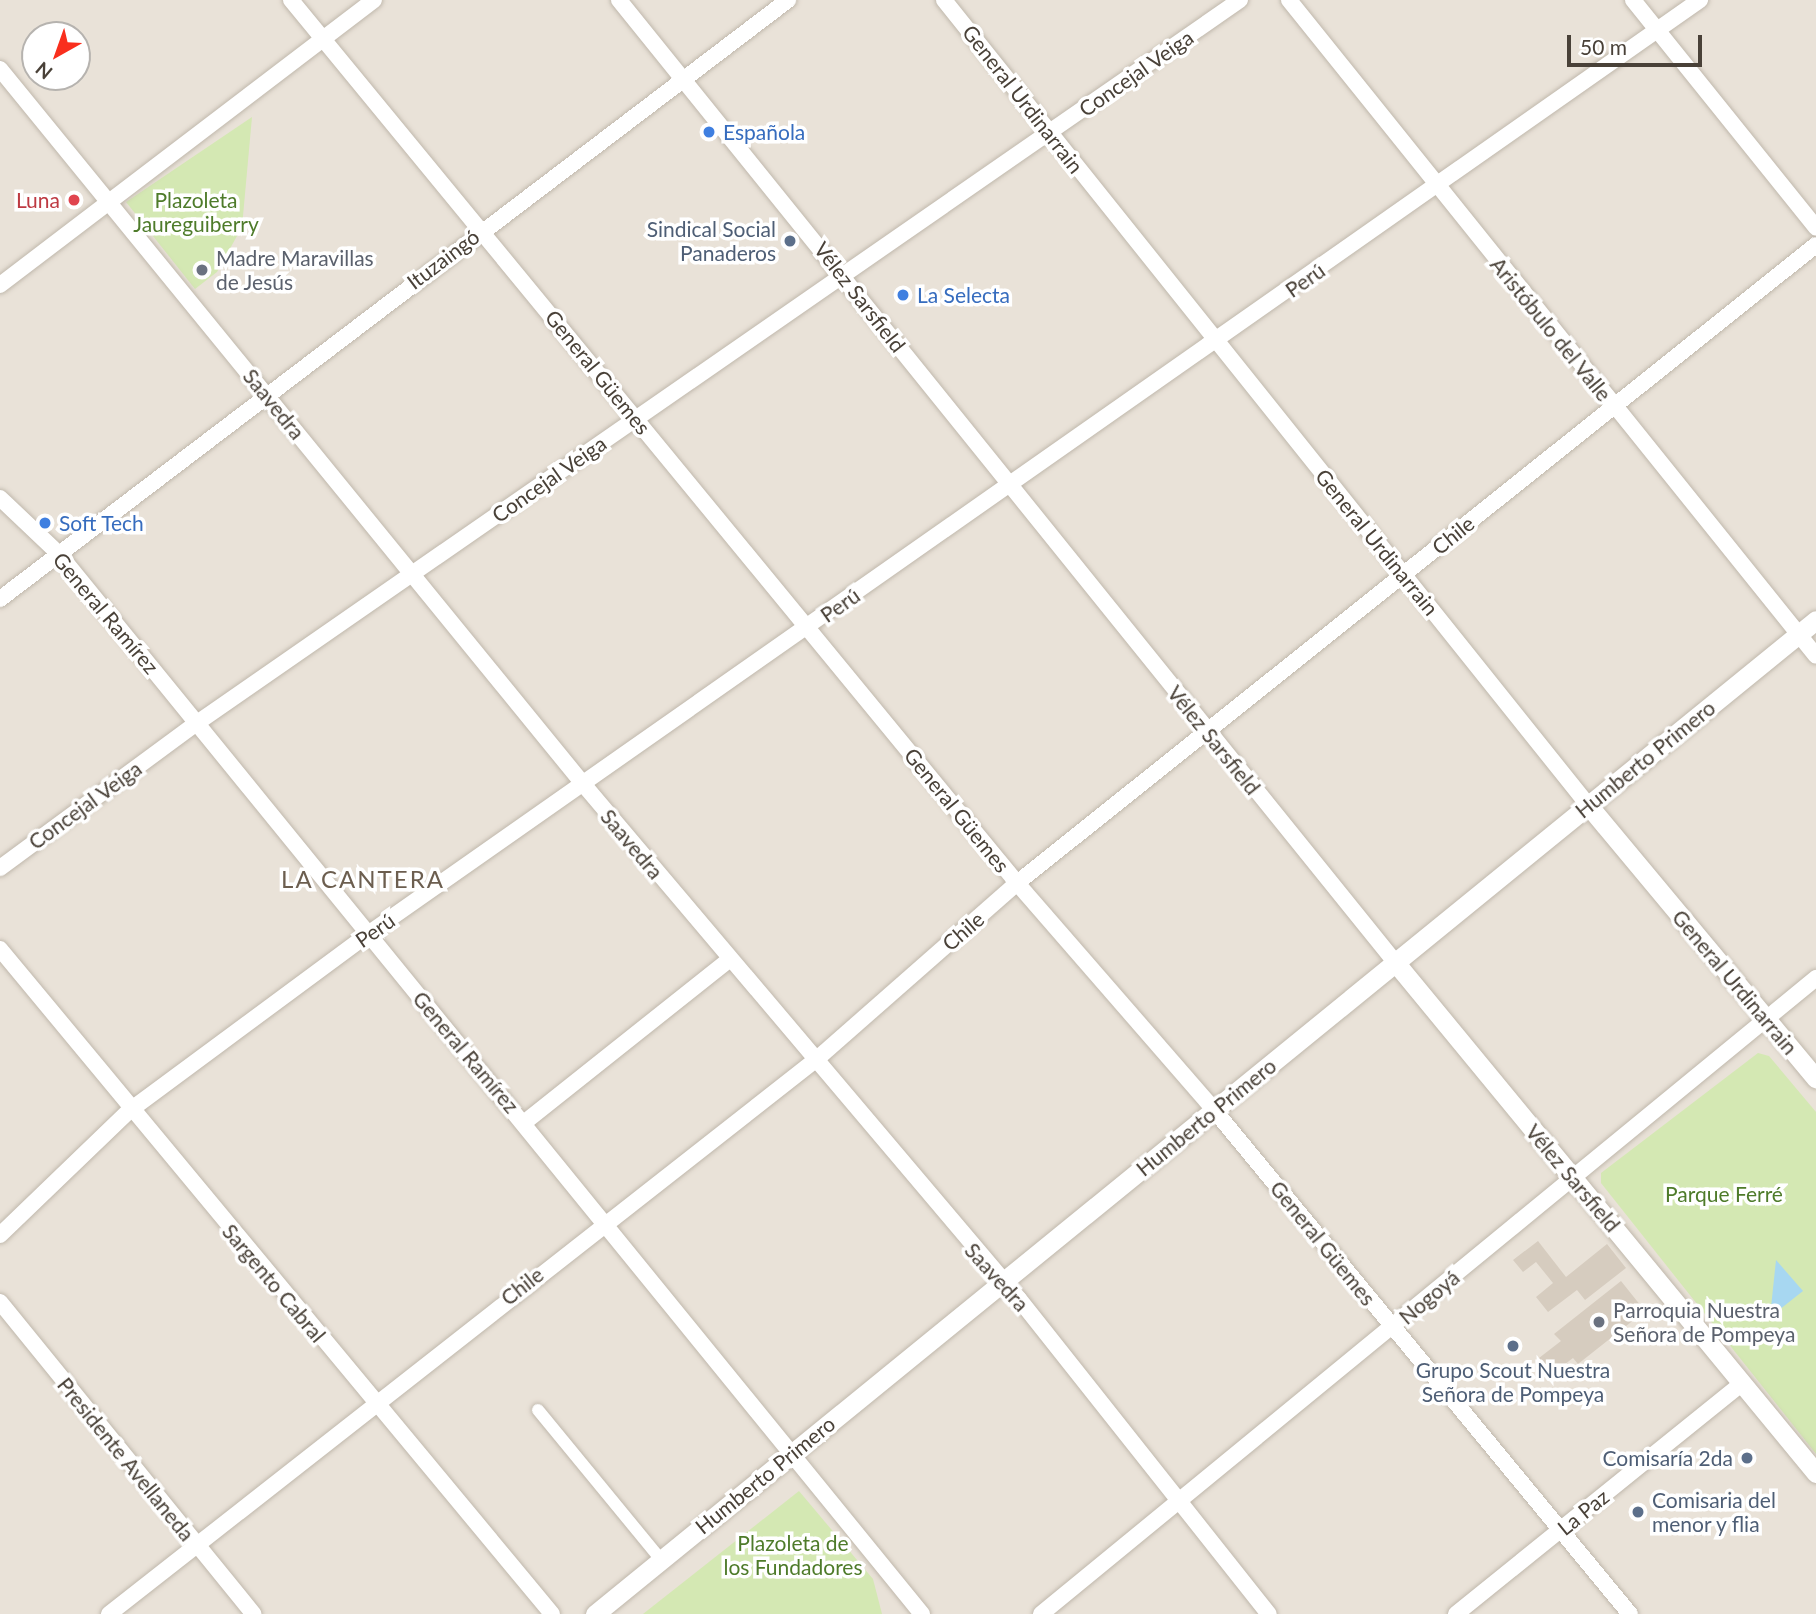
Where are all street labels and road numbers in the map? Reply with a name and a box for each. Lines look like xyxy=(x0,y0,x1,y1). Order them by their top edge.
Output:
street label: General Urdinarrain xyxy=(957,20,1089,178)
street label: Concejal Veiga xyxy=(1074,24,1198,122)
street label: Ituzaingó xyxy=(402,224,484,294)
street label: Vélez Sarsfield xyxy=(809,237,911,357)
street label: Aristóbulo del Valle xyxy=(1485,252,1617,406)
street label: Perú xyxy=(1280,257,1330,303)
street label: General Güemes xyxy=(540,305,656,439)
street label: Saavedra xyxy=(238,364,310,444)
street label: Concejal Veiga xyxy=(487,430,611,528)
street label: General Urdinarrain xyxy=(1310,464,1444,620)
street label: Chile xyxy=(1427,510,1479,560)
street label: General Ramírez xyxy=(48,547,164,679)
street label: Perú xyxy=(815,582,865,628)
street label: Vélez Sarsfield xyxy=(1162,680,1266,800)
street label: Humberto Primero xyxy=(1570,695,1720,823)
street label: General Güemes xyxy=(899,743,1015,877)
street label: Concejal Veiga xyxy=(23,755,147,855)
street label: Saavedra xyxy=(596,804,668,884)
street label: General Urdinarrain xyxy=(1667,905,1803,1059)
street label: Chile xyxy=(937,906,989,956)
street label: Perú xyxy=(350,907,400,953)
street label: General Ramírez xyxy=(408,986,524,1118)
street label: Humberto Primero xyxy=(1131,1053,1281,1181)
street label: Vélez Sarsfield xyxy=(1521,1119,1625,1237)
street label: General Güemes xyxy=(1265,1176,1381,1310)
street label: Sargento Cabral xyxy=(217,1219,331,1347)
street label: Saavedra xyxy=(960,1238,1034,1316)
street label: Chile xyxy=(496,1262,548,1310)
street label: Nogoyá xyxy=(1394,1265,1464,1329)
street label: Presidente Avellaneda xyxy=(52,1372,200,1546)
street label: Humberto Primero xyxy=(690,1411,840,1539)
street label: La Paz xyxy=(1552,1484,1614,1540)

